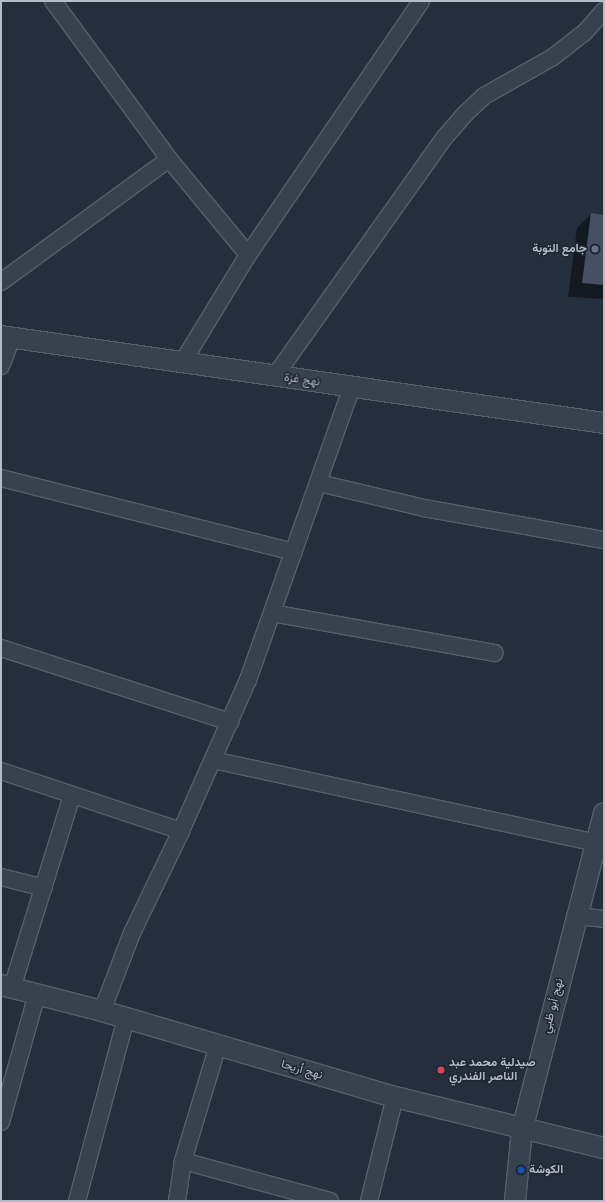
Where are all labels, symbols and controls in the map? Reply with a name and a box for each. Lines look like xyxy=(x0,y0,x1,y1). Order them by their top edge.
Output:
place label: جامع التوبة xyxy=(532,242,587,256)
marker: جامع التوبة xyxy=(590,244,600,254)
street label: نهج غزة xyxy=(283,370,321,390)
street label: نهج أبو ظبي xyxy=(539,977,567,1035)
place label: صيدلية محمد عبد الناصر الفندري xyxy=(449,1056,536,1084)
street label: نهج أريحا xyxy=(279,1057,325,1083)
marker: صيدلية محمد عبد الناصر الفندري xyxy=(436,1065,446,1075)
place label: الكوشة xyxy=(529,1163,563,1177)
marker: الكوشة xyxy=(516,1165,526,1175)

